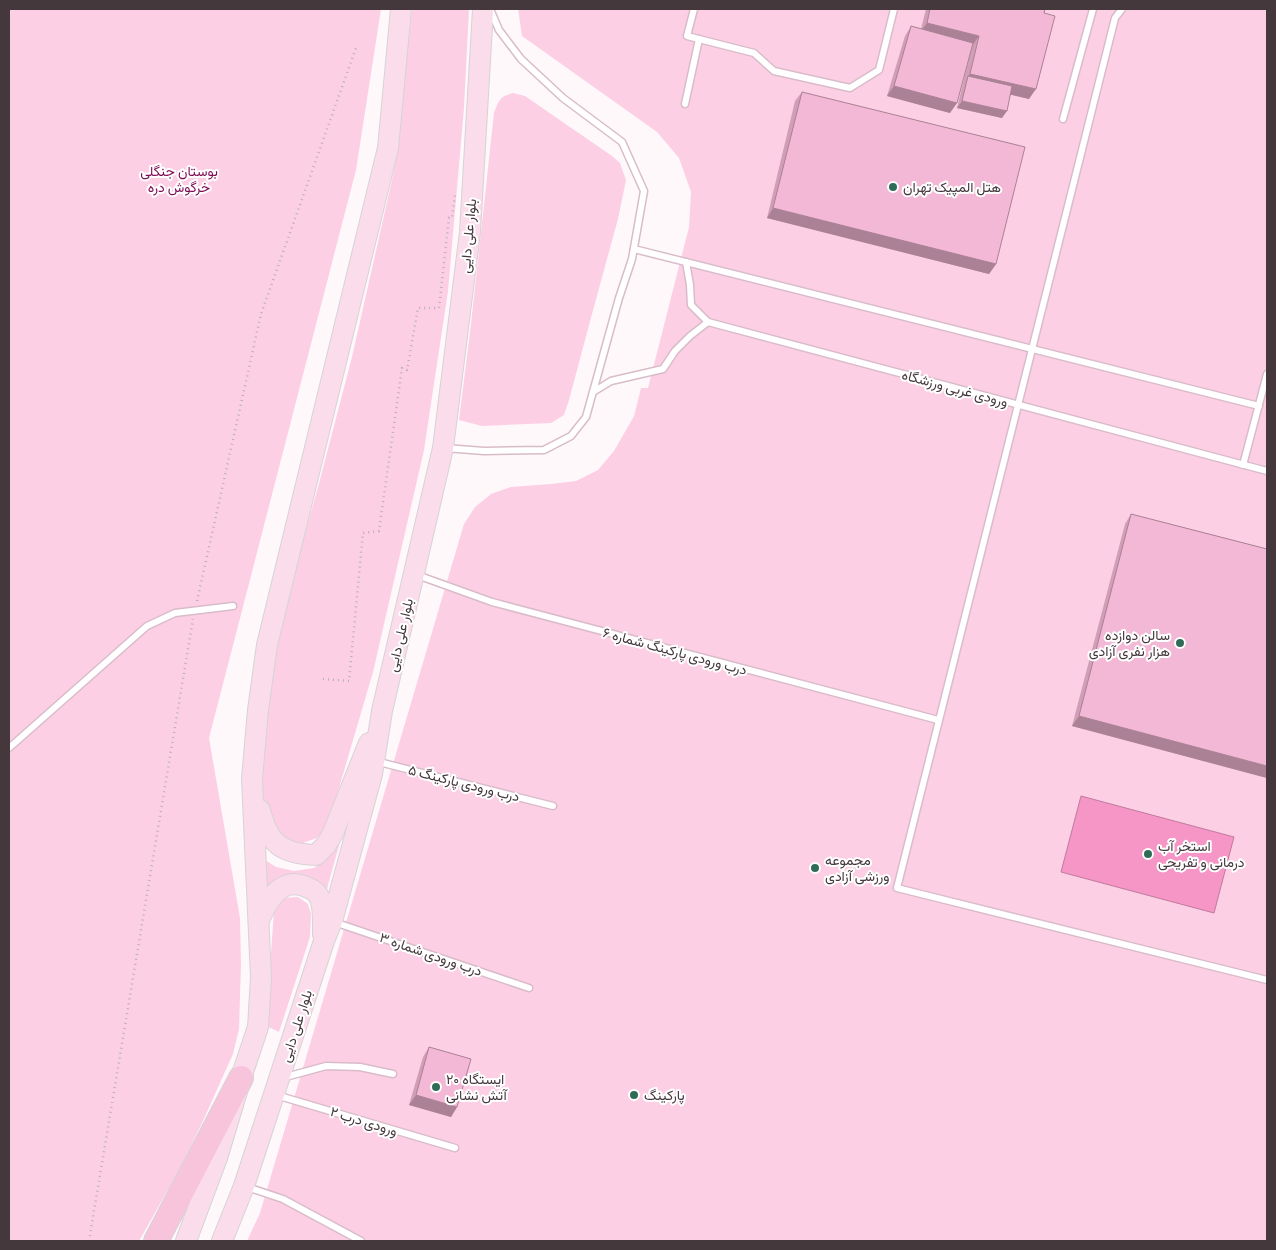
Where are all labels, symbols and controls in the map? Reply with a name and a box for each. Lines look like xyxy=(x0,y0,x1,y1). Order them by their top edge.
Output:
park label: بوستان جنگلی خرگوش دره xyxy=(140,162,218,196)
place label: هتل المپیک تهران xyxy=(903,178,1001,197)
marker: هتل المپیک تهران xyxy=(887,181,899,193)
street label: بلوار علی دایی xyxy=(456,198,480,274)
street label: ورودی غربی ورزشگاه xyxy=(900,365,1010,411)
street label: بلوار علی دایی xyxy=(383,596,417,674)
street label: درب ورودی پارکینگ شماره ۶ xyxy=(601,623,749,680)
place label: سالن دوازده هزار نفری آزادی xyxy=(1089,626,1170,660)
marker: سالن دوازده هزار نفری آزادی xyxy=(1174,637,1186,649)
street label: درب ورودی پارکینگ ۵ xyxy=(406,760,522,807)
place label: استخر آب درمانی و تفریحی xyxy=(1158,837,1245,871)
marker: استخر آب درمانی و تفریحی xyxy=(1142,848,1154,860)
place label: مجموعه ورزشی آزادی xyxy=(825,851,890,885)
marker: مجموعه ورزشی آزادی xyxy=(809,862,821,874)
street label: درب ورودی شماره ۳ xyxy=(377,928,485,980)
street label: بلوار علی دایی xyxy=(276,988,316,1064)
place label: ایستگاه ۲۰ آتش نشانی xyxy=(446,1070,509,1104)
marker: ایستگاه ۲۰ آتش نشانی xyxy=(430,1081,442,1093)
place label: پارکینگ xyxy=(644,1086,685,1105)
marker: پارکینگ xyxy=(628,1089,640,1101)
street label: ورودی درب ۲ xyxy=(328,1102,400,1140)

